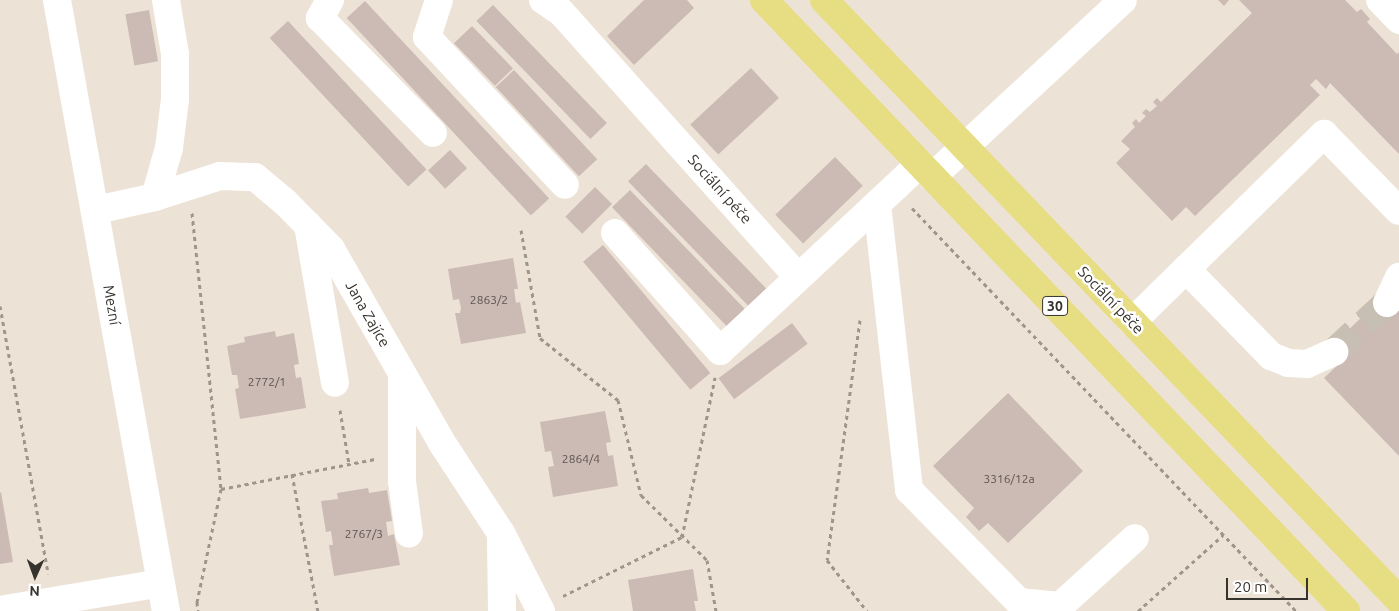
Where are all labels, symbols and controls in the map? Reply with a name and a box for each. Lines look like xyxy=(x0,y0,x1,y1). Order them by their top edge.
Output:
street label: Sociální péče xyxy=(684,151,756,227)
street label: Sociální péče xyxy=(1074,263,1148,337)
street label: Jana Zajíce xyxy=(342,278,394,350)
street label: Mezní xyxy=(100,284,124,326)
house number: 2863/2 xyxy=(470,293,508,307)
road number: 30 xyxy=(1041,294,1069,318)
house number: 2772/1 xyxy=(248,375,286,389)
house number: 2864/4 xyxy=(562,452,600,466)
house number: 3316/12a xyxy=(983,472,1035,486)
house number: 2767/3 xyxy=(345,527,383,541)
north arrow xyxy=(10,551,60,601)
scale bar xyxy=(1229,568,1312,600)
text: 20 m xyxy=(1234,578,1267,595)
text: N xyxy=(29,583,40,599)

